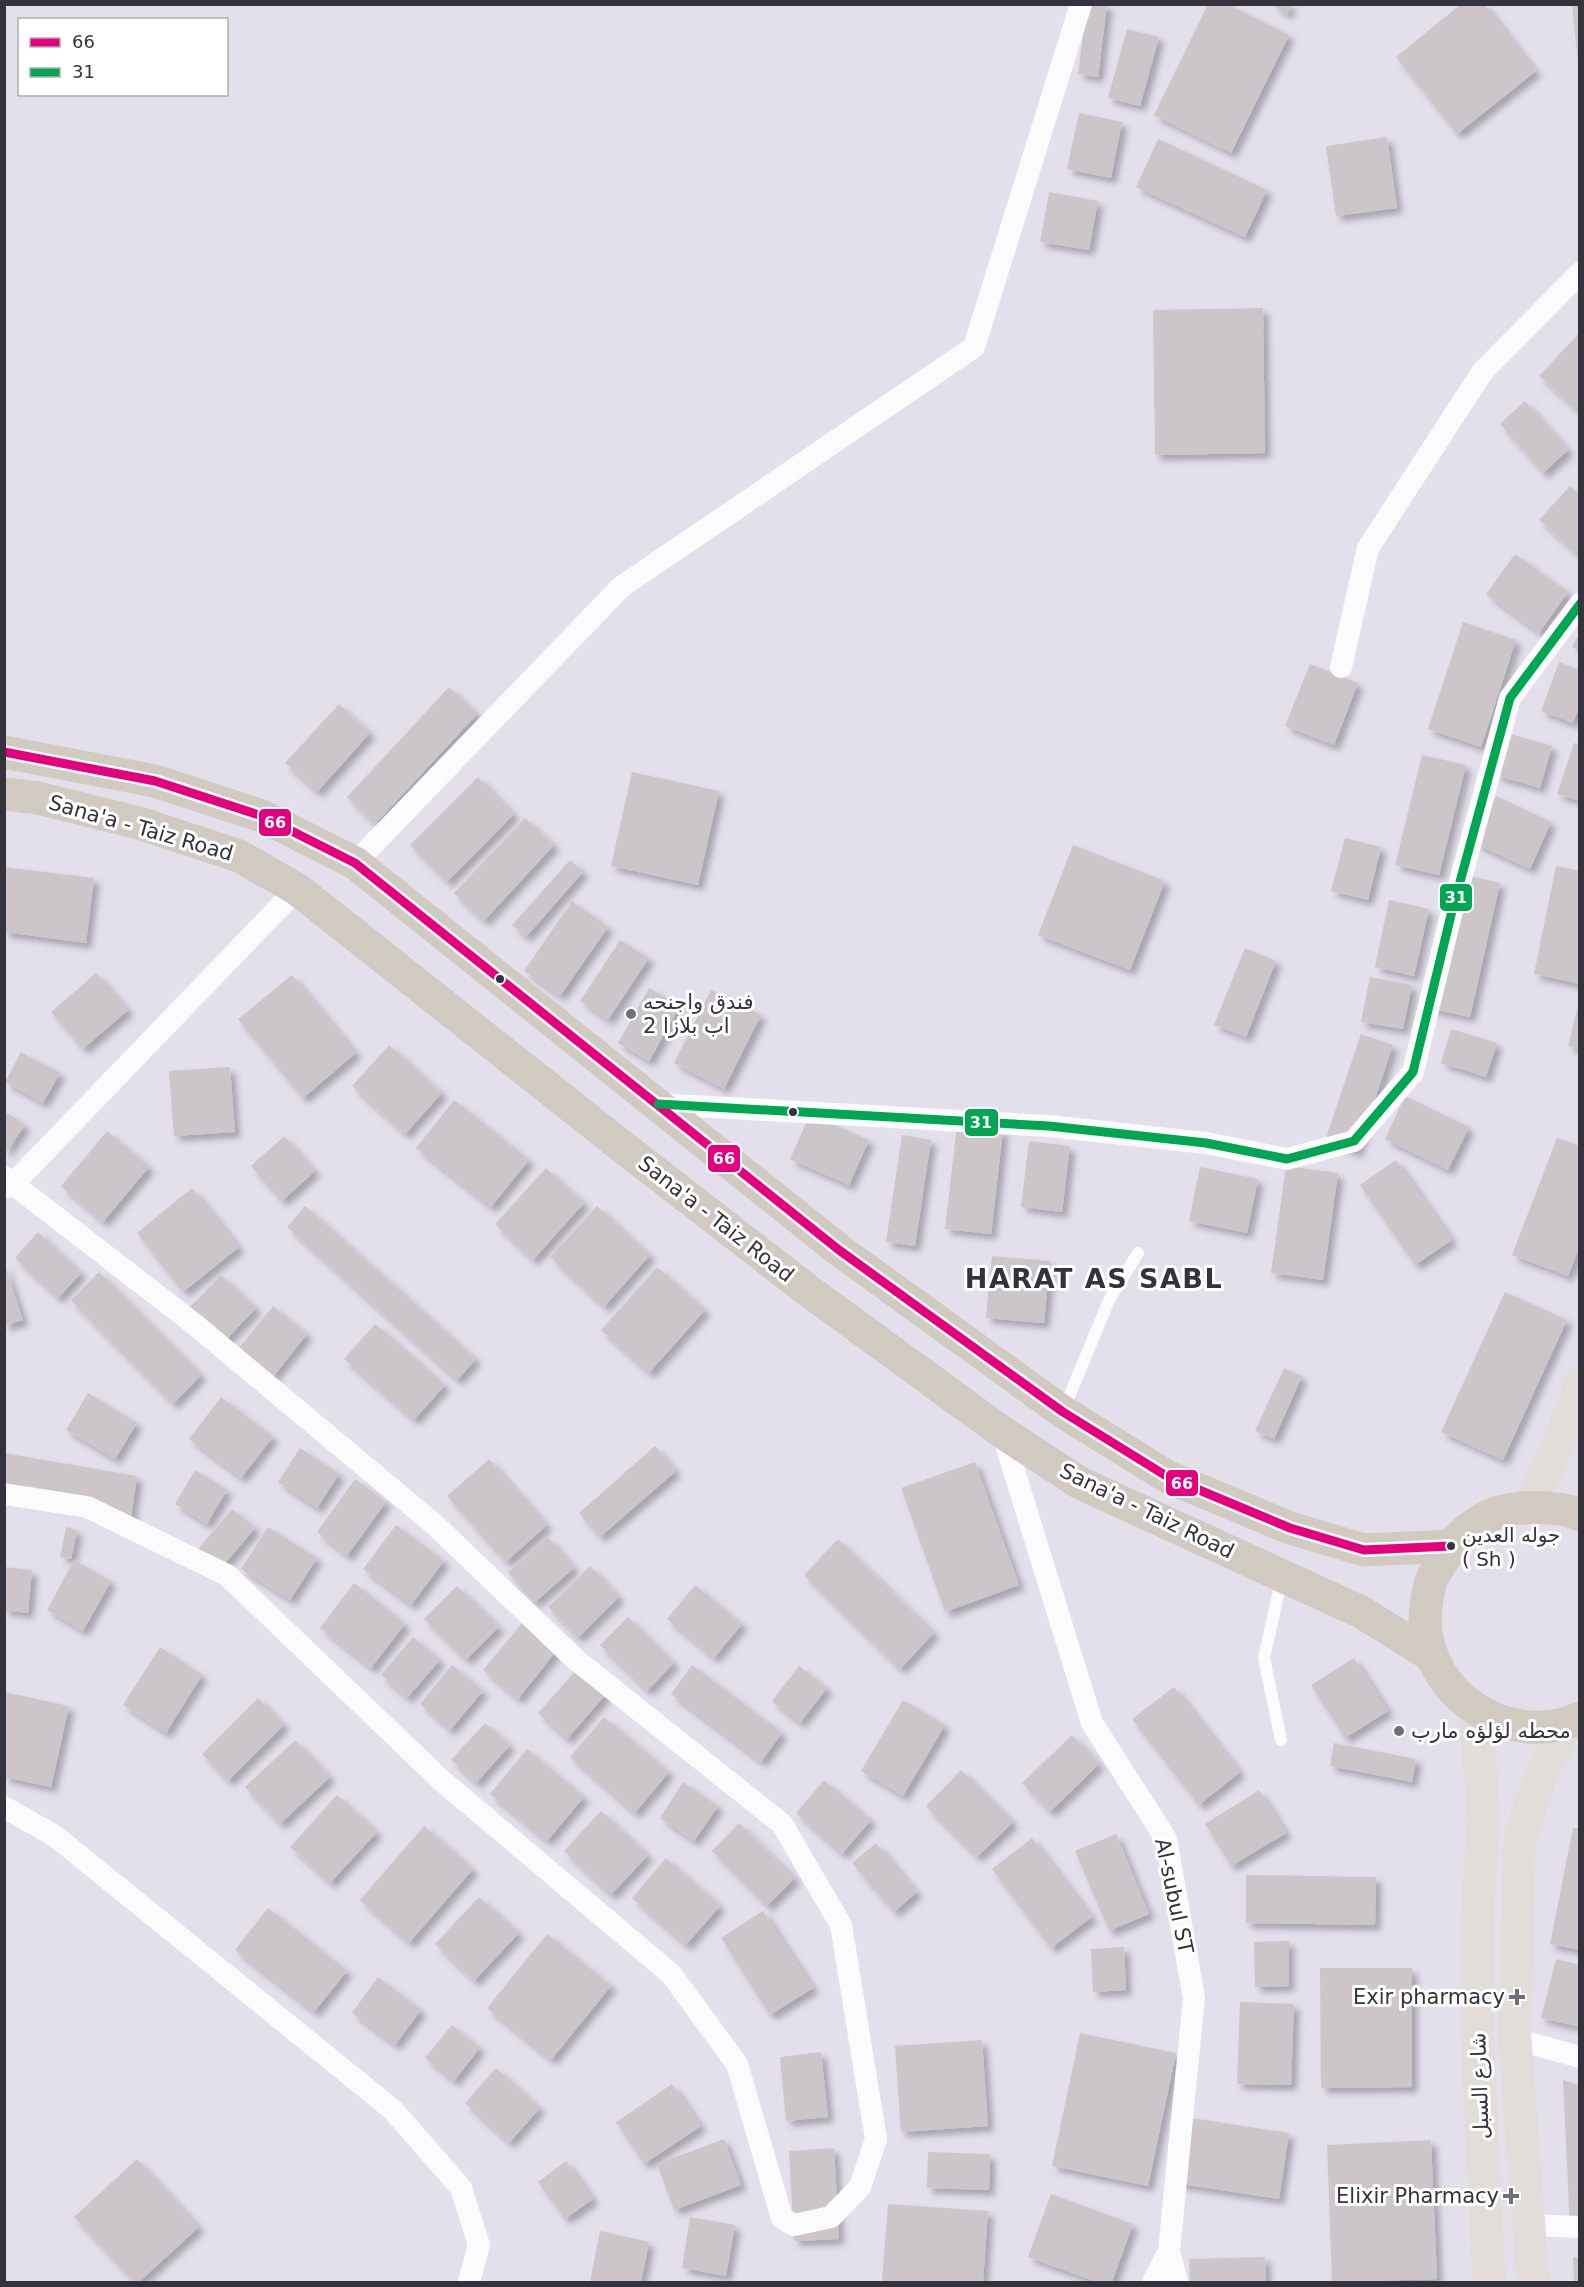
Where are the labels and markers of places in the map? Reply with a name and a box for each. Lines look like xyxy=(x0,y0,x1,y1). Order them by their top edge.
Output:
unlabelled marker xyxy=(494,973,506,985)
place label: فندق واجنحه اب بلازا 2 xyxy=(643,990,753,1038)
marker: فندق واجنحه اب بلازا 2 xyxy=(624,1007,638,1021)
unlabelled marker xyxy=(787,1106,799,1118)
place label: جوله العدين ( Sh ) xyxy=(1462,1523,1560,1571)
marker: جوله العدين ( Sh ) xyxy=(1445,1540,1457,1552)
place label: محطه لؤلؤه مارب xyxy=(1411,1719,1571,1743)
marker: محطه لؤلؤه مارب xyxy=(1392,1724,1406,1738)
place label: Exir pharmacy xyxy=(1353,1985,1505,2009)
marker: Exir pharmacy xyxy=(1510,1990,1524,2004)
place label: Elixir Pharmacy xyxy=(1336,2184,1499,2208)
marker: Elixir Pharmacy xyxy=(1504,2189,1518,2203)

